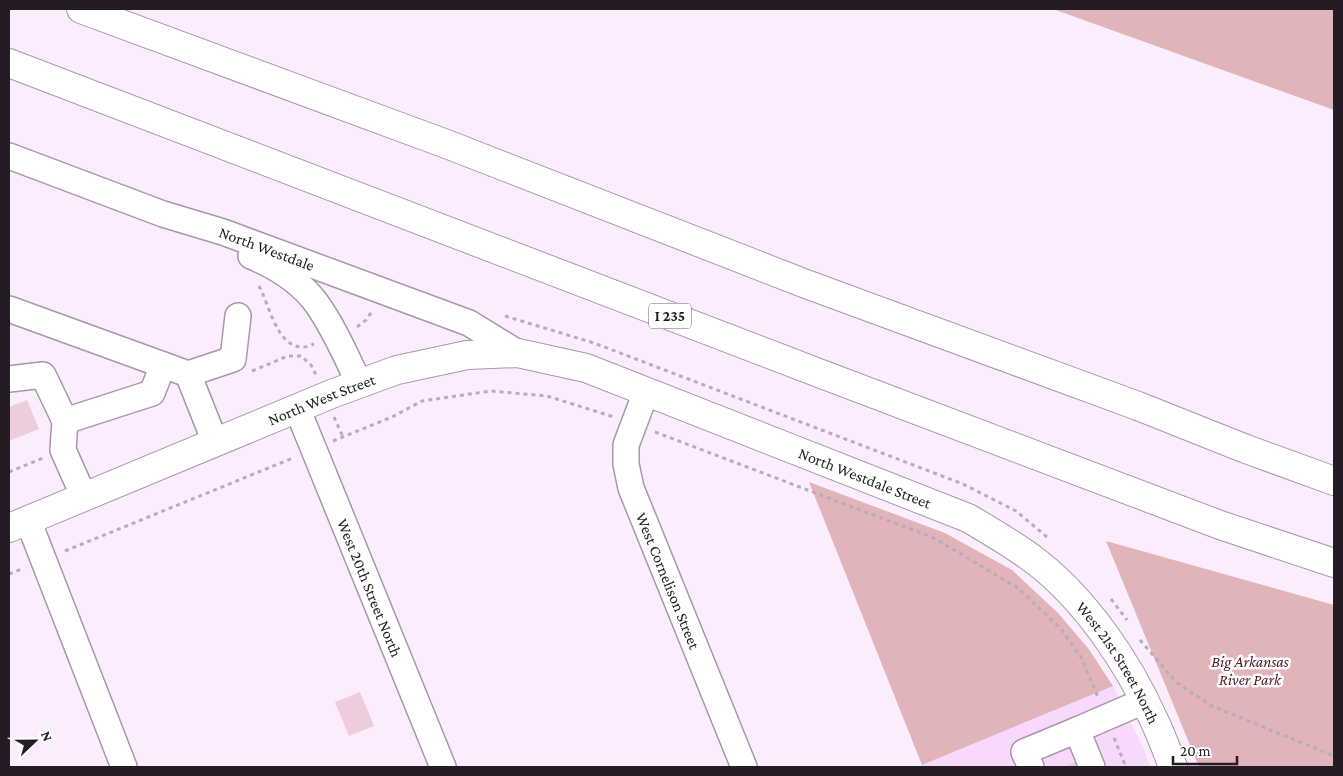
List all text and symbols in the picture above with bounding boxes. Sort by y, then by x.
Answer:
street label: North Westdale [217,223,317,274]
road number: I 235 [649,304,691,328]
street label: North West Street [265,370,378,428]
street label: North Westdale Street [796,444,934,511]
street label: West Cornelison Street [633,510,704,652]
street label: West 20th Street North [334,516,406,660]
street label: West 21st Street North [1073,598,1163,727]
park label: Big Arkansas River Park [1211,653,1289,688]
north arrow [10,716,60,766]
text: N [38,729,56,744]
scale bar [1173,734,1237,766]
text: 20 m [1180,743,1211,759]

